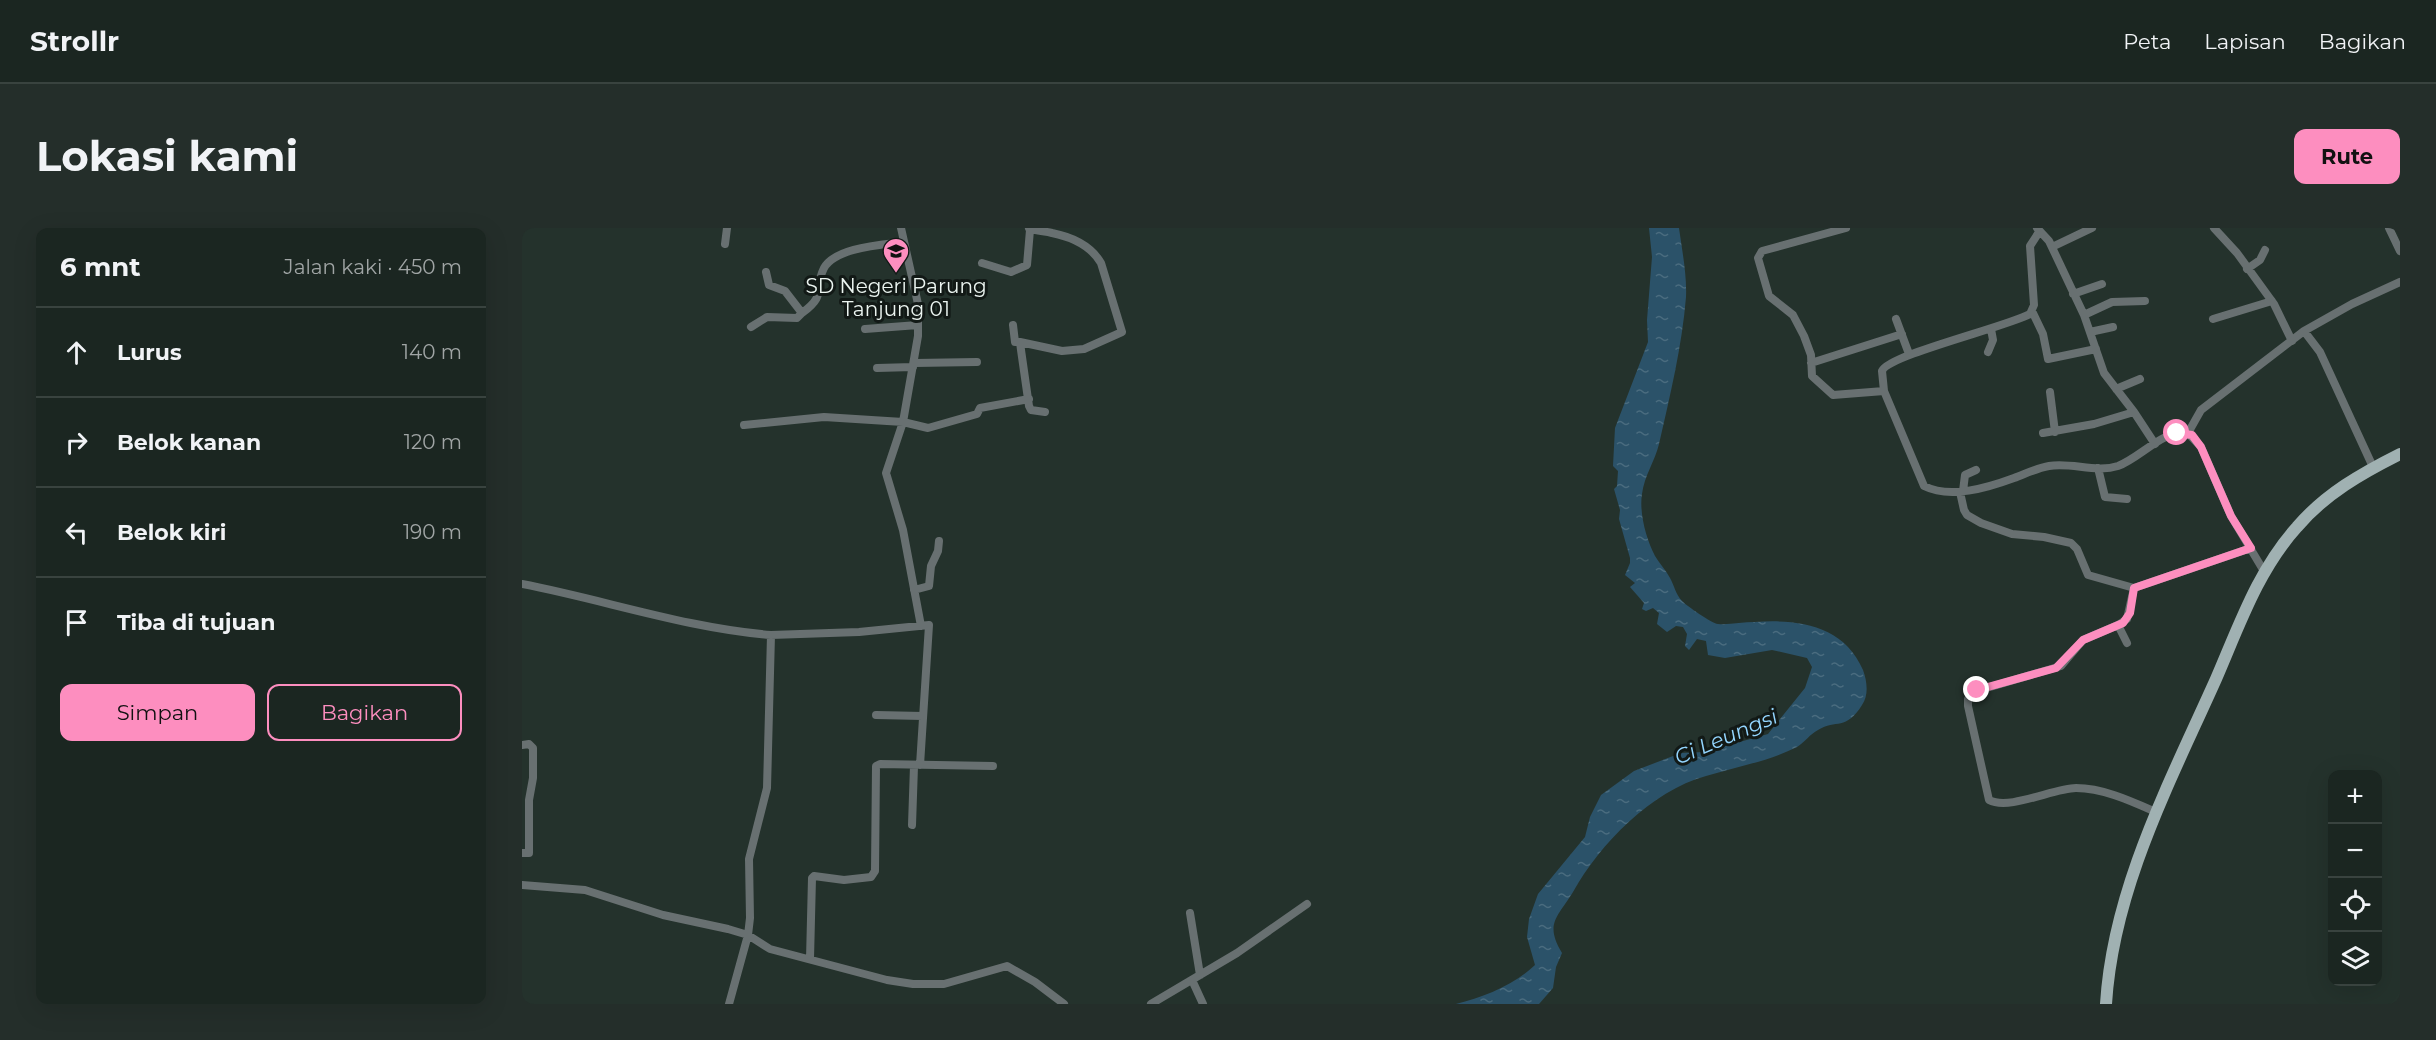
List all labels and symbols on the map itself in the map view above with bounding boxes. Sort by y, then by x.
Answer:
school or university icon: SD Negeri Parung Tanjung 01 [881,236,911,274]
place label: SD Negeri Parung Tanjung 01 [805,274,987,321]
route start [2163,419,2189,445]
route end [1963,676,1989,702]
water label: Ci Leungsi [1670,703,1782,769]

